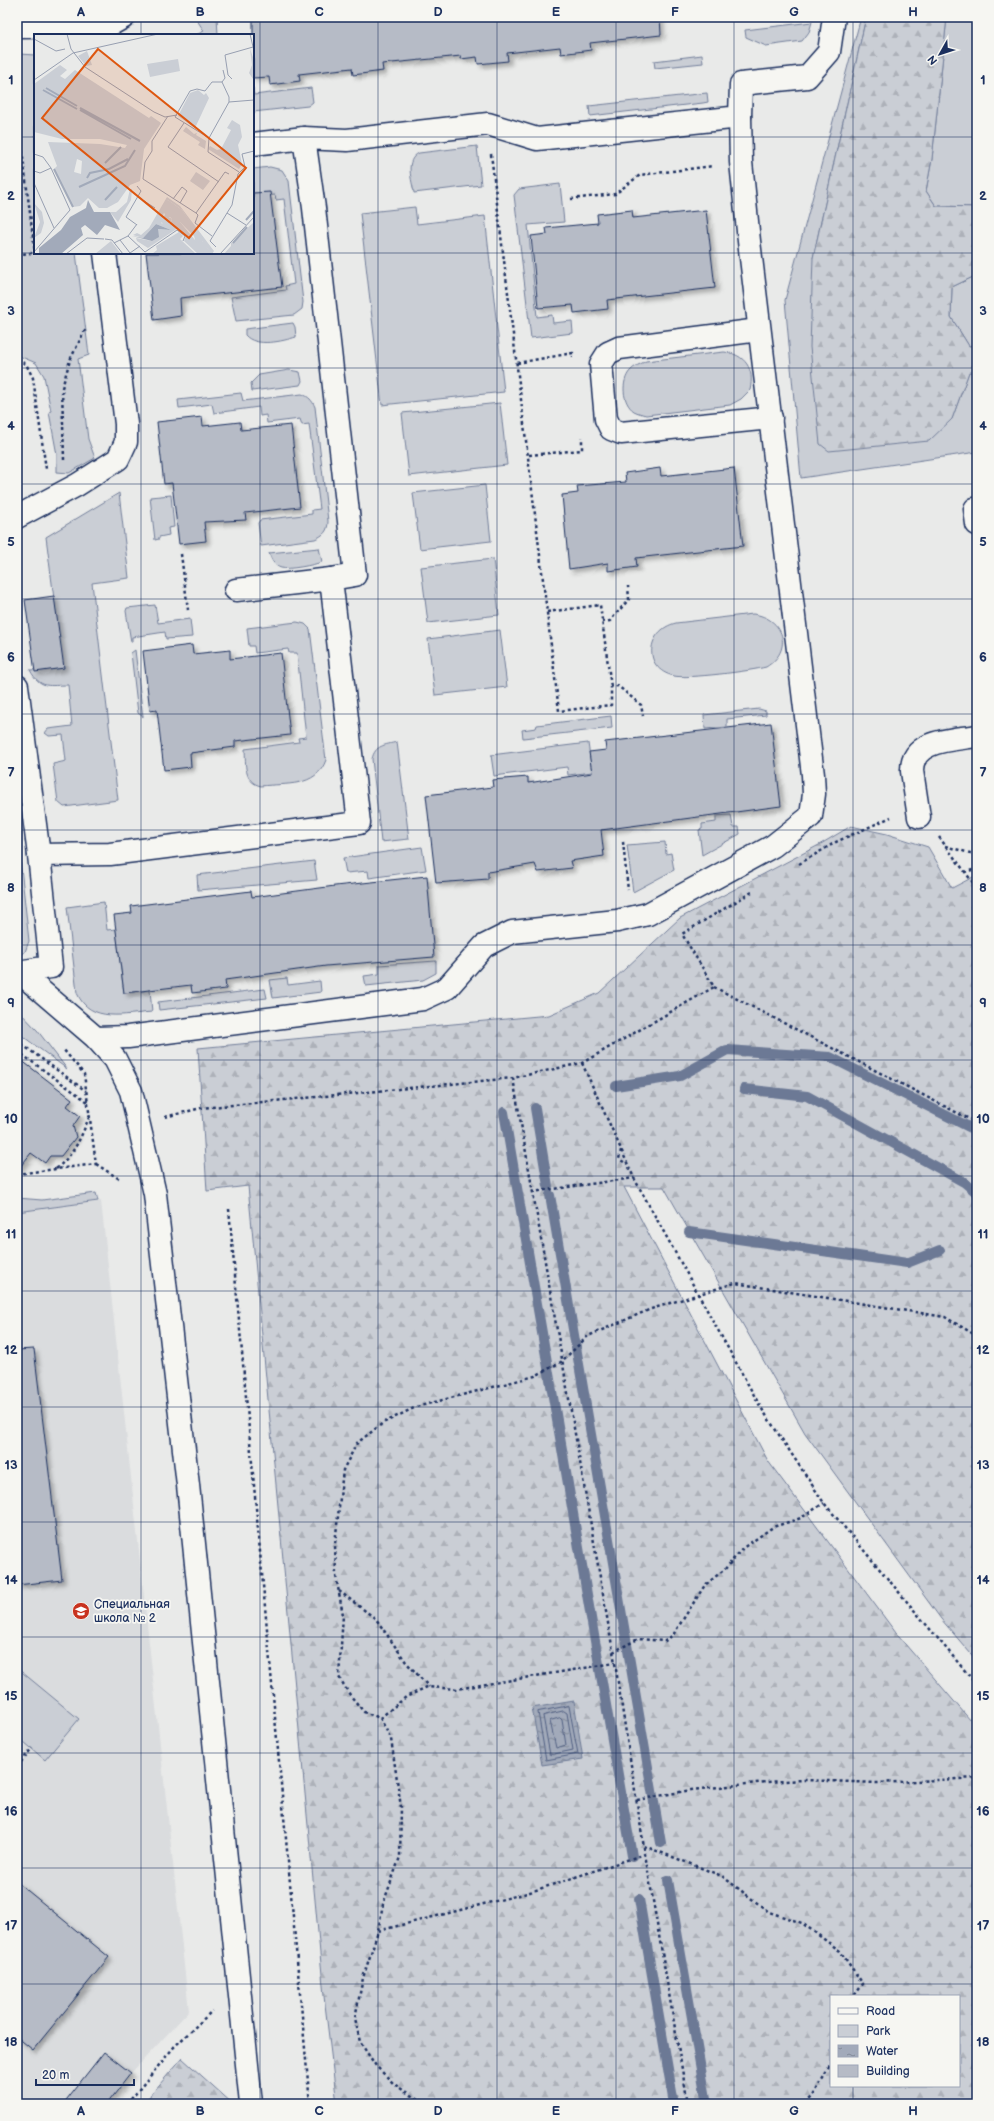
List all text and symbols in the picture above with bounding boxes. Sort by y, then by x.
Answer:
text: A [76,4,85,20]
text: B [195,4,205,20]
text: C [314,4,324,20]
text: D [433,4,443,20]
text: E [552,4,561,20]
text: F [671,4,679,20]
text: G [789,4,799,20]
text: H [908,4,918,20]
inset map [34,34,254,254]
north arrow [920,34,960,74]
text: N [925,53,940,67]
text: 1 [8,72,14,88]
text: 1 [980,72,986,88]
text: 2 [7,188,15,204]
text: 2 [979,188,987,204]
text: 3 [7,303,15,319]
text: 3 [979,303,987,319]
text: 4 [7,418,15,434]
text: 4 [979,418,987,434]
text: 5 [7,534,15,550]
text: 5 [979,534,987,550]
text: 6 [7,649,15,665]
text: 6 [979,649,987,665]
text: 7 [7,765,15,781]
text: 7 [979,765,987,781]
text: 8 [7,880,15,896]
text: 8 [979,880,987,896]
text: 9 [7,995,15,1011]
text: 9 [979,995,987,1011]
text: 10 [4,1111,18,1127]
text: 10 [976,1111,990,1127]
text: 11 [6,1226,16,1242]
text: 11 [978,1226,988,1242]
text: 12 [4,1342,18,1358]
text: 12 [976,1342,990,1358]
text: 13 [4,1457,18,1473]
text: 13 [976,1457,990,1473]
text: 14 [4,1572,18,1588]
text: 14 [976,1572,990,1588]
place label: Специальная школа № 2 [94,1597,170,1626]
school or university icon: Специальная школа № 2 [71,1601,91,1621]
text: 15 [5,1688,18,1704]
text: 15 [977,1688,990,1704]
text: 16 [4,1803,18,1819]
text: 16 [976,1803,990,1819]
text: 17 [5,1918,17,1934]
text: 17 [977,1918,989,1934]
legend [830,1995,960,2087]
text: Road [866,2004,895,2019]
text: Park [866,2024,890,2039]
text: 18 [4,2034,18,2050]
text: 18 [976,2034,990,2050]
text: Water [866,2044,898,2059]
scale bar [36,2061,134,2087]
text: Building [866,2064,910,2079]
text: 20 m [42,2068,69,2083]
text: A [76,2103,85,2119]
text: B [195,2103,205,2119]
text: C [314,2103,324,2119]
text: D [433,2103,443,2119]
text: E [552,2103,561,2119]
text: F [671,2103,679,2119]
text: G [789,2103,799,2119]
text: H [908,2103,918,2119]

